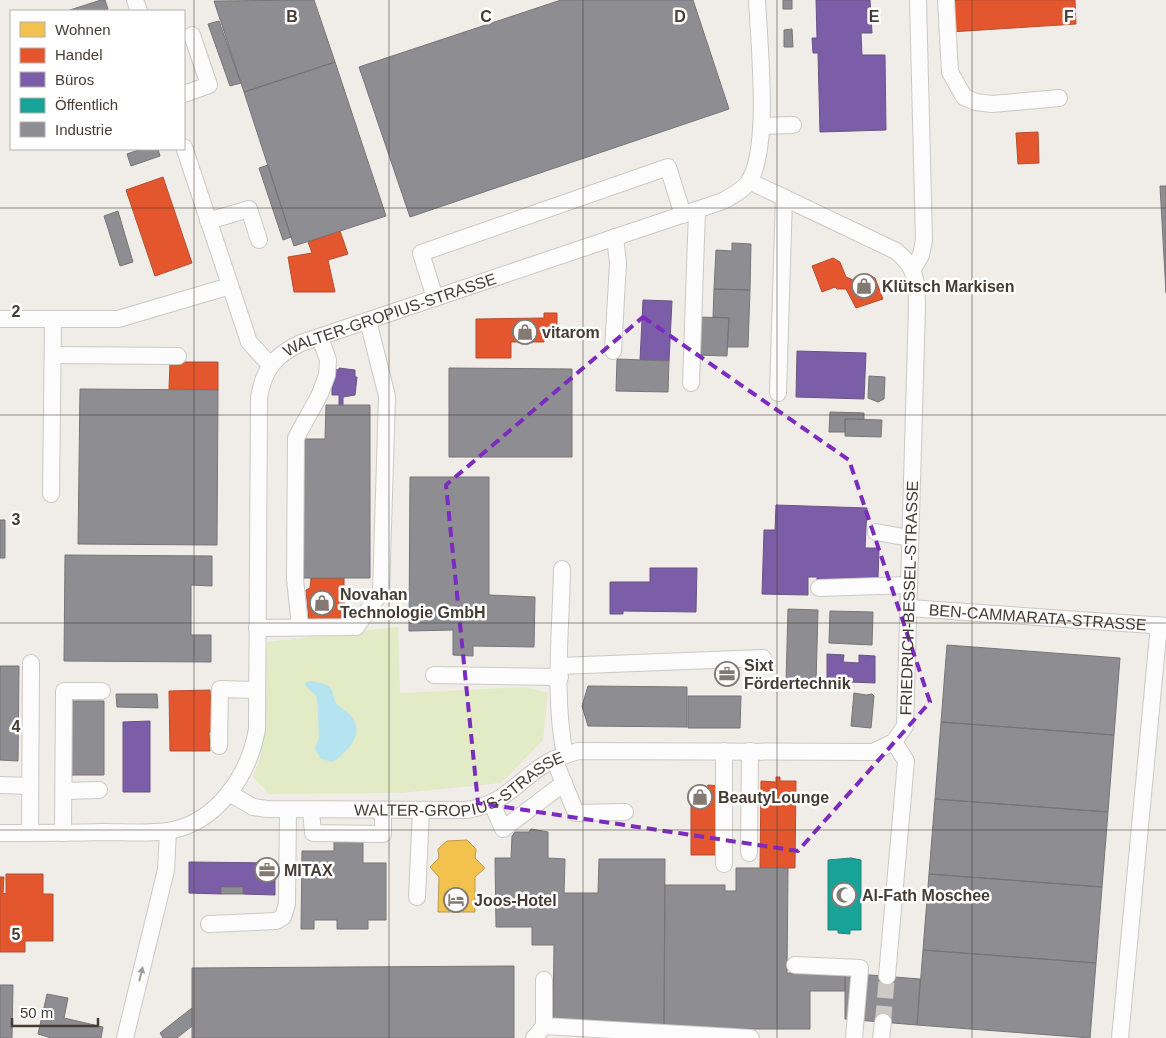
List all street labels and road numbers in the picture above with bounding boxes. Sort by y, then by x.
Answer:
street label: WALTER-GROPIUS-STRASSE [280,270,498,360]
street label: FRIEDRICH-BESSEL-STRASSE [897,480,921,716]
street label: BEN-CAMMARATA-STRASSE [928,601,1147,634]
street label: WALTER-GROPIUS-STRASSE [354,748,566,820]

